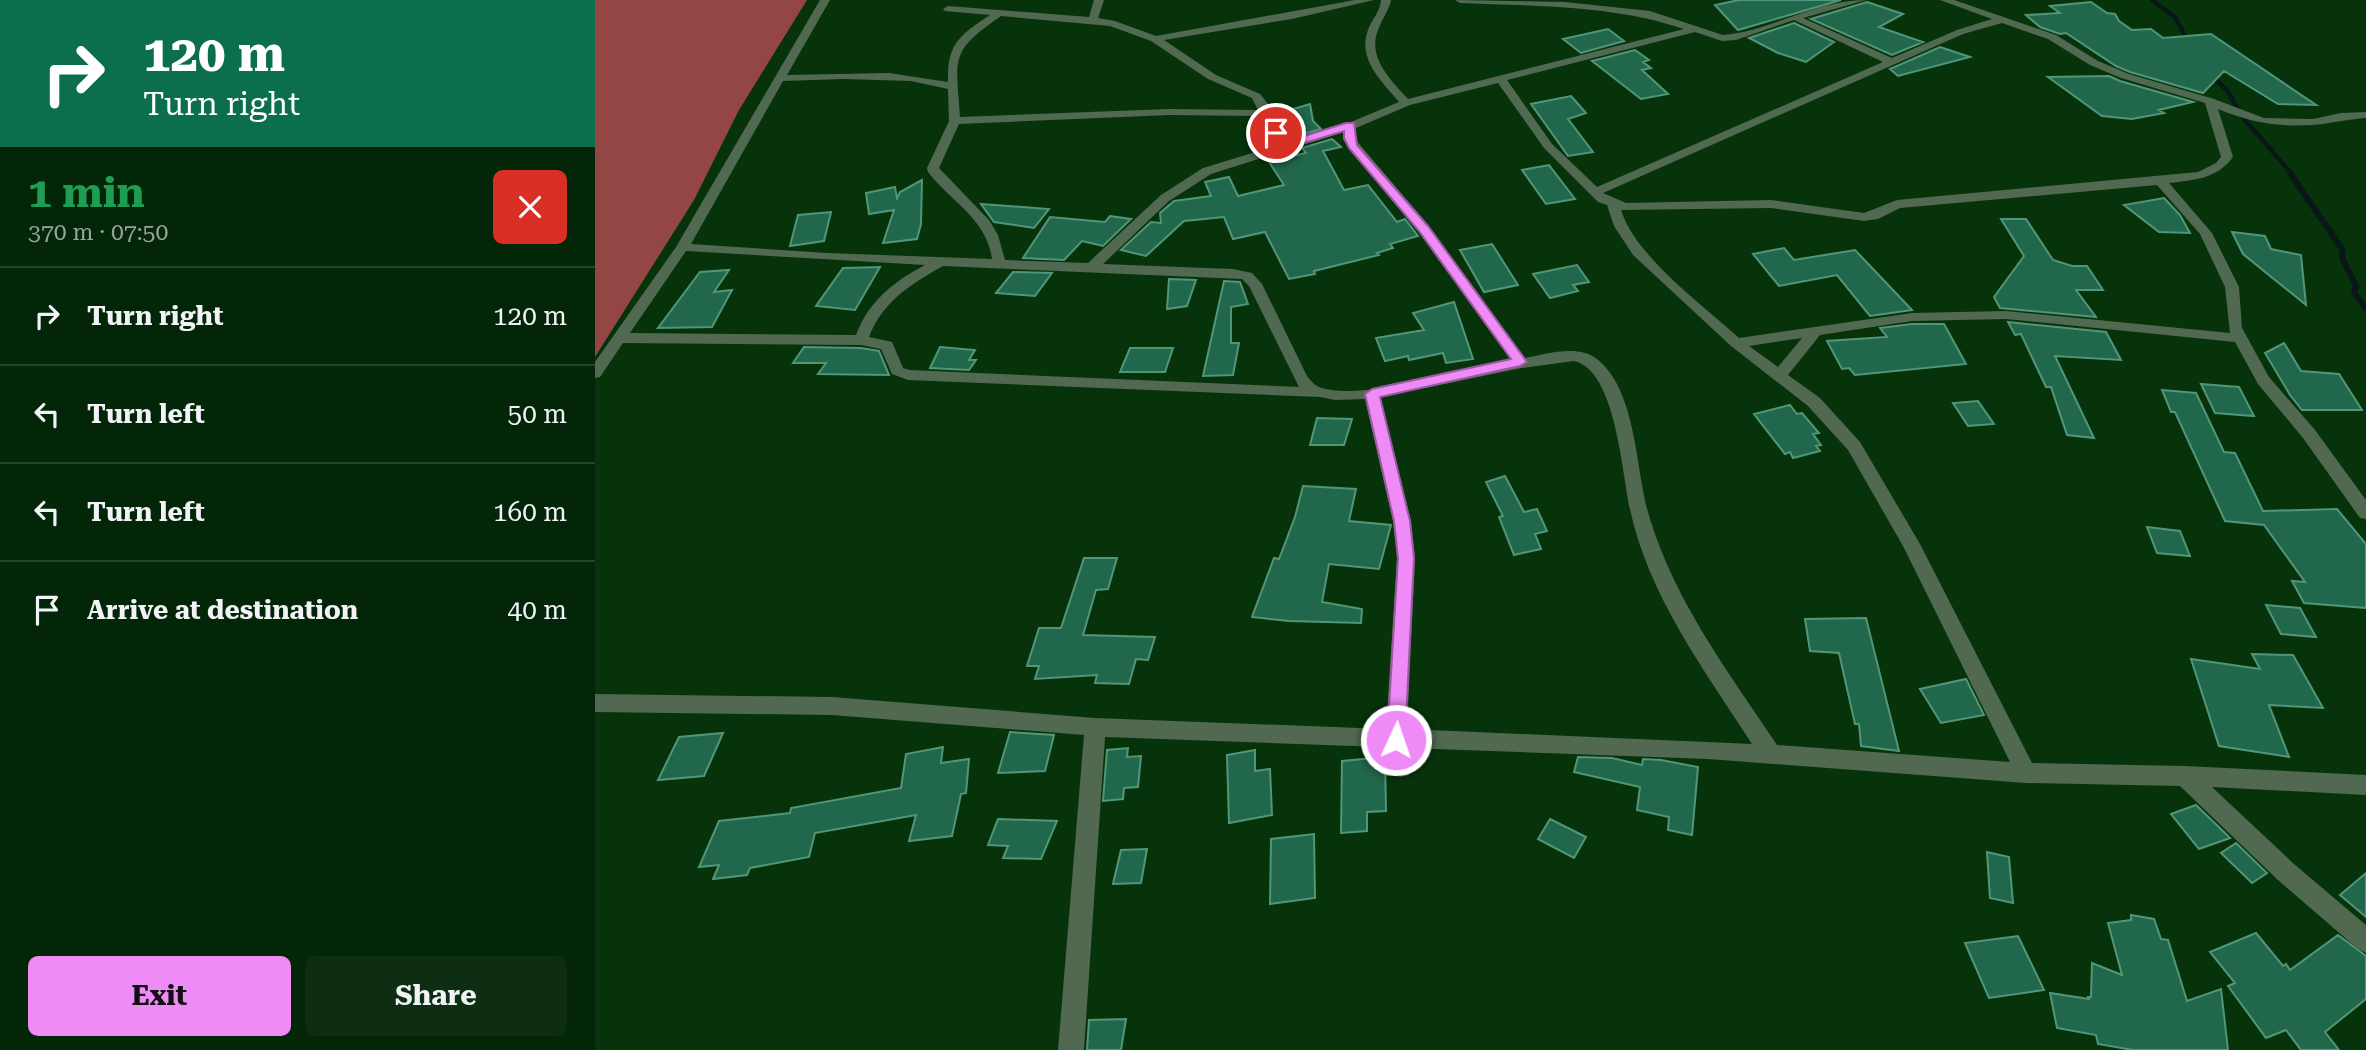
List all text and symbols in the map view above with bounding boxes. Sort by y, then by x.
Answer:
text: 120 m [143,26,285,83]
icon: right [28,28,119,119]
text: Turn right [143,85,300,123]
pin [1246,103,1306,163]
icon: arrive [1257,114,1295,152]
text: 1 min [28,168,145,217]
button: close [493,170,567,244]
text: 370 m · 07:50 [28,219,168,246]
icon: right [28,297,66,335]
text: Turn right [87,301,223,331]
text: 120 m [493,301,567,331]
icon: left [28,395,66,433]
text: Turn left [87,399,205,429]
text: 50 m [508,399,567,429]
icon: left [28,493,66,531]
text: Turn left [87,497,205,527]
text: 160 m [493,497,567,527]
icon: arrive [28,591,66,629]
text: Arrive at destination [87,595,358,625]
text: 40 m [508,595,567,625]
position arrow [1359,703,1433,777]
button: Exit [28,956,291,1036]
button: Share [305,956,567,1036]

